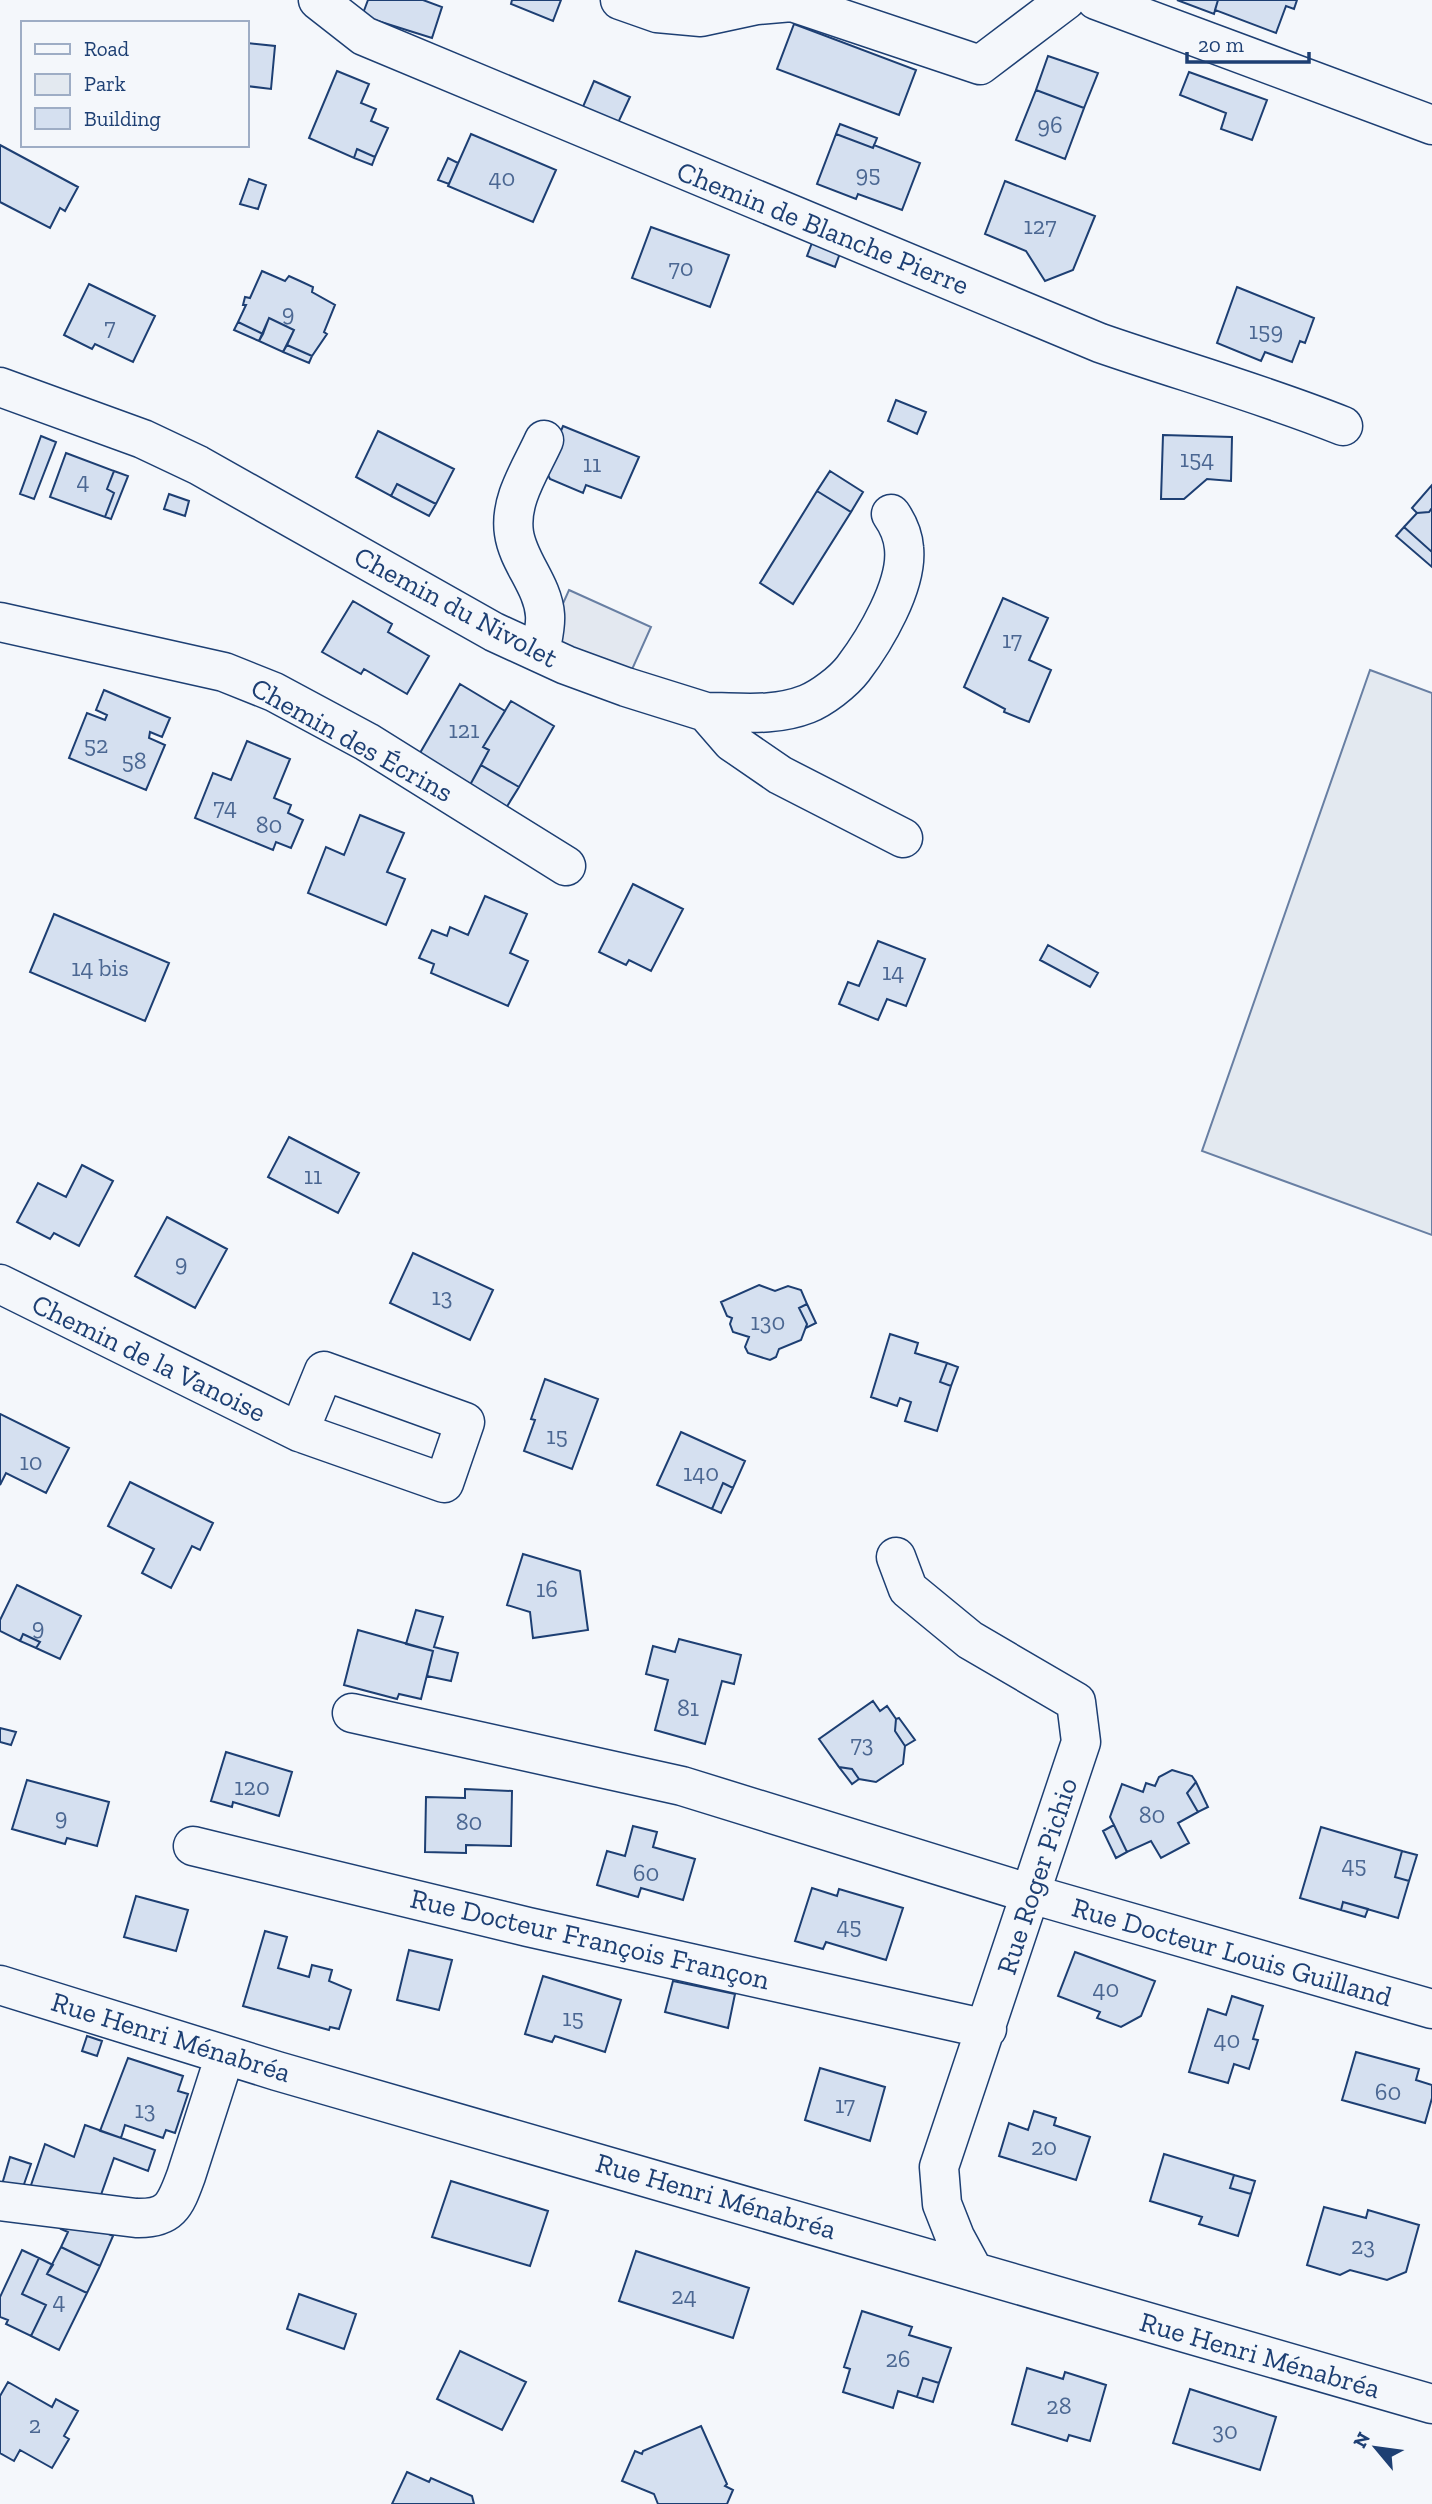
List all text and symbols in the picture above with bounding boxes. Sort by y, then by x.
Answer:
legend [21,21,248,147]
scale bar [1187,21,1310,65]
text: 20 m [1198,32,1244,57]
text: Road [84,36,130,61]
text: Park [84,71,126,96]
text: Building [84,106,161,131]
house number: 96 [1037,110,1063,139]
street label: Chemin de Blanche Pierre [672,154,974,302]
house number: 95 [855,159,881,188]
house number: 40 [489,163,515,192]
house number: 127 [1024,211,1056,240]
house number: 70 [668,253,694,282]
house number: 9 [282,298,294,327]
house number: 7 [104,312,116,341]
house number: 159 [1249,316,1283,345]
house number: 154 [1180,444,1214,473]
house number: 11 [583,449,601,478]
house number: 4 [77,466,90,495]
street label: Chemin du Nivolet [349,539,564,675]
house number: 17 [1002,625,1022,654]
street label: Chemin des Écrins [245,671,459,809]
house number: 121 [449,715,479,744]
house number: 52 [84,730,108,759]
house number: 58 [121,746,147,775]
house number: 74 [213,792,237,821]
house number: 80 [256,810,282,839]
house number: 14 bis [71,953,129,982]
house number: 14 [882,957,904,986]
house number: 11 [304,1161,322,1190]
house number: 9 [175,1248,187,1277]
house number: 13 [432,1282,452,1311]
street label: Chemin de la Vanoise [27,1287,271,1429]
house number: 130 [751,1307,785,1336]
house number: 15 [546,1421,568,1450]
house number: 10 [19,1447,43,1476]
house number: 140 [683,1458,719,1487]
house number: 16 [536,1574,558,1603]
house number: 9 [32,1612,44,1641]
house number: 81 [677,1693,699,1722]
house number: 73 [850,1729,874,1758]
house number: 120 [234,1772,270,1801]
street label: Rue Roger Pichio [990,1774,1084,1978]
house number: 80 [1139,1800,1165,1829]
house number: 9 [55,1802,67,1831]
house number: 80 [456,1807,482,1836]
house number: 45 [1341,1850,1367,1879]
house number: 60 [633,1858,659,1887]
street label: Rue Docteur François Françon [407,1882,773,1996]
street label: Rue Docteur Louis Guilland [1068,1891,1396,2013]
house number: 45 [836,1911,862,1940]
house number: 40 [1093,1974,1119,2003]
street label: Rue Henri Ménabréa [47,1985,295,2089]
house number: 15 [562,2003,584,2032]
house number: 40 [1214,2025,1240,2054]
house number: 60 [1375,2077,1401,2106]
house number: 17 [835,2090,855,2119]
house number: 13 [135,2095,155,2124]
house number: 20 [1031,2132,1057,2161]
street label: Rue Henri Ménabréa [592,2146,840,2246]
house number: 23 [1351,2231,1375,2260]
house number: 24 [671,2281,697,2310]
house number: 4 [53,2286,66,2315]
street label: Rue Henri Ménabréa [1136,2305,1384,2405]
house number: 26 [885,2344,911,2373]
house number: 28 [1046,2391,1072,2420]
house number: 2 [29,2410,41,2439]
north arrow [1341,2413,1411,2483]
house number: 30 [1212,2416,1238,2445]
text: N [1348,2428,1375,2452]

